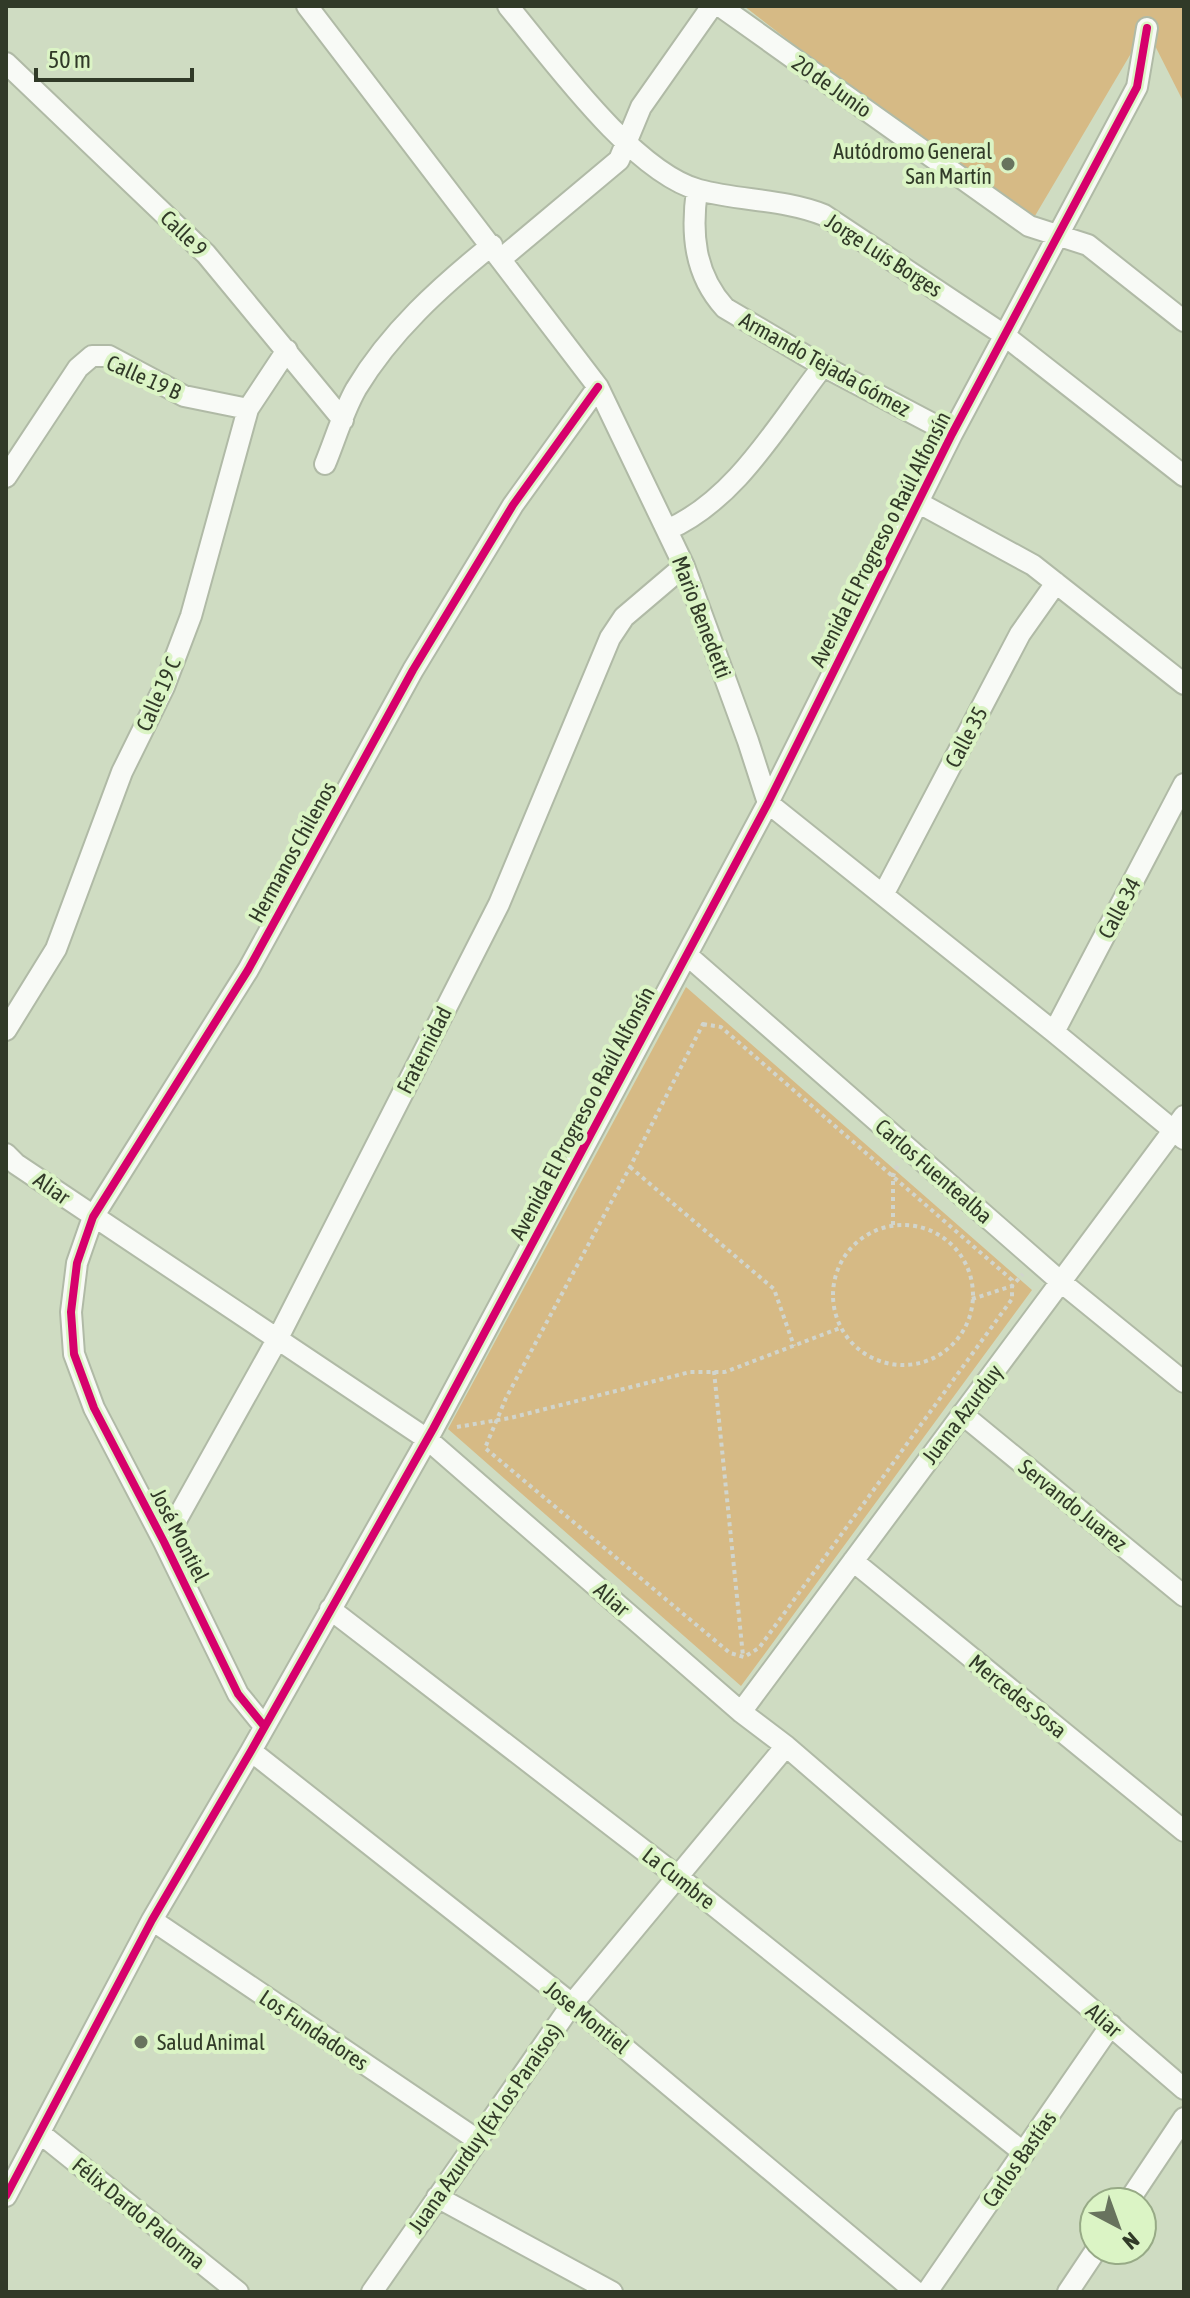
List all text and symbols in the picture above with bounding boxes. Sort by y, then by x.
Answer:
scale bar [36,32,192,82]
text: 50 m [48,46,91,73]
street label: 20 de Junio [787,49,877,123]
place label: Autódromo General San Martín [833,138,992,189]
marker: Autódromo General San Martín [999,155,1017,173]
street label: Calle 9 [155,205,213,261]
street label: Jorge Luis Borges [821,208,947,302]
street label: Armando Tejada Gómez [735,306,915,422]
street label: Calle 19 B [103,349,186,405]
street label: Avenida El Progreso o Raúl Alfonsín [804,407,956,671]
street label: Mario Benedetti [667,552,737,682]
street label: Calle 19 C [130,653,186,735]
street label: Calle 35 [939,702,993,772]
street label: Hermanos Chilenos [243,777,342,927]
street label: Calle 34 [1092,873,1146,943]
street label: Avenida El Progreso o Raúl Alfonsín [504,982,660,1244]
street label: Fraternidad [391,1002,457,1098]
street label: Carlos Fuentealba [870,1113,998,1229]
street label: Aliar [29,1166,76,1210]
street label: Juana Azurduy [916,1359,1008,1469]
street label: Servando Juarez [1014,1454,1132,1557]
street label: José Montiel [145,1484,215,1586]
street label: Aliar [589,1577,635,1622]
street label: Mercedes Sosa [964,1649,1072,1743]
street label: La Cumbre [637,1842,721,1914]
street label: Jose Montiel [540,1975,635,2059]
street label: Los Fundadores [255,1984,373,2076]
street label: Aliar [1081,1998,1127,2043]
street label: Juana Azurduy (Ex Los Paraisos) [403,2018,567,2238]
place label: Salud Animal [157,2029,265,2055]
marker: Salud Animal [132,2033,150,2051]
street label: Carlos Bastías [976,2106,1062,2212]
street label: Félix Dardo Palorma [67,2152,211,2274]
north arrow [1078,2186,1158,2266]
text: N [1118,2227,1145,2255]

